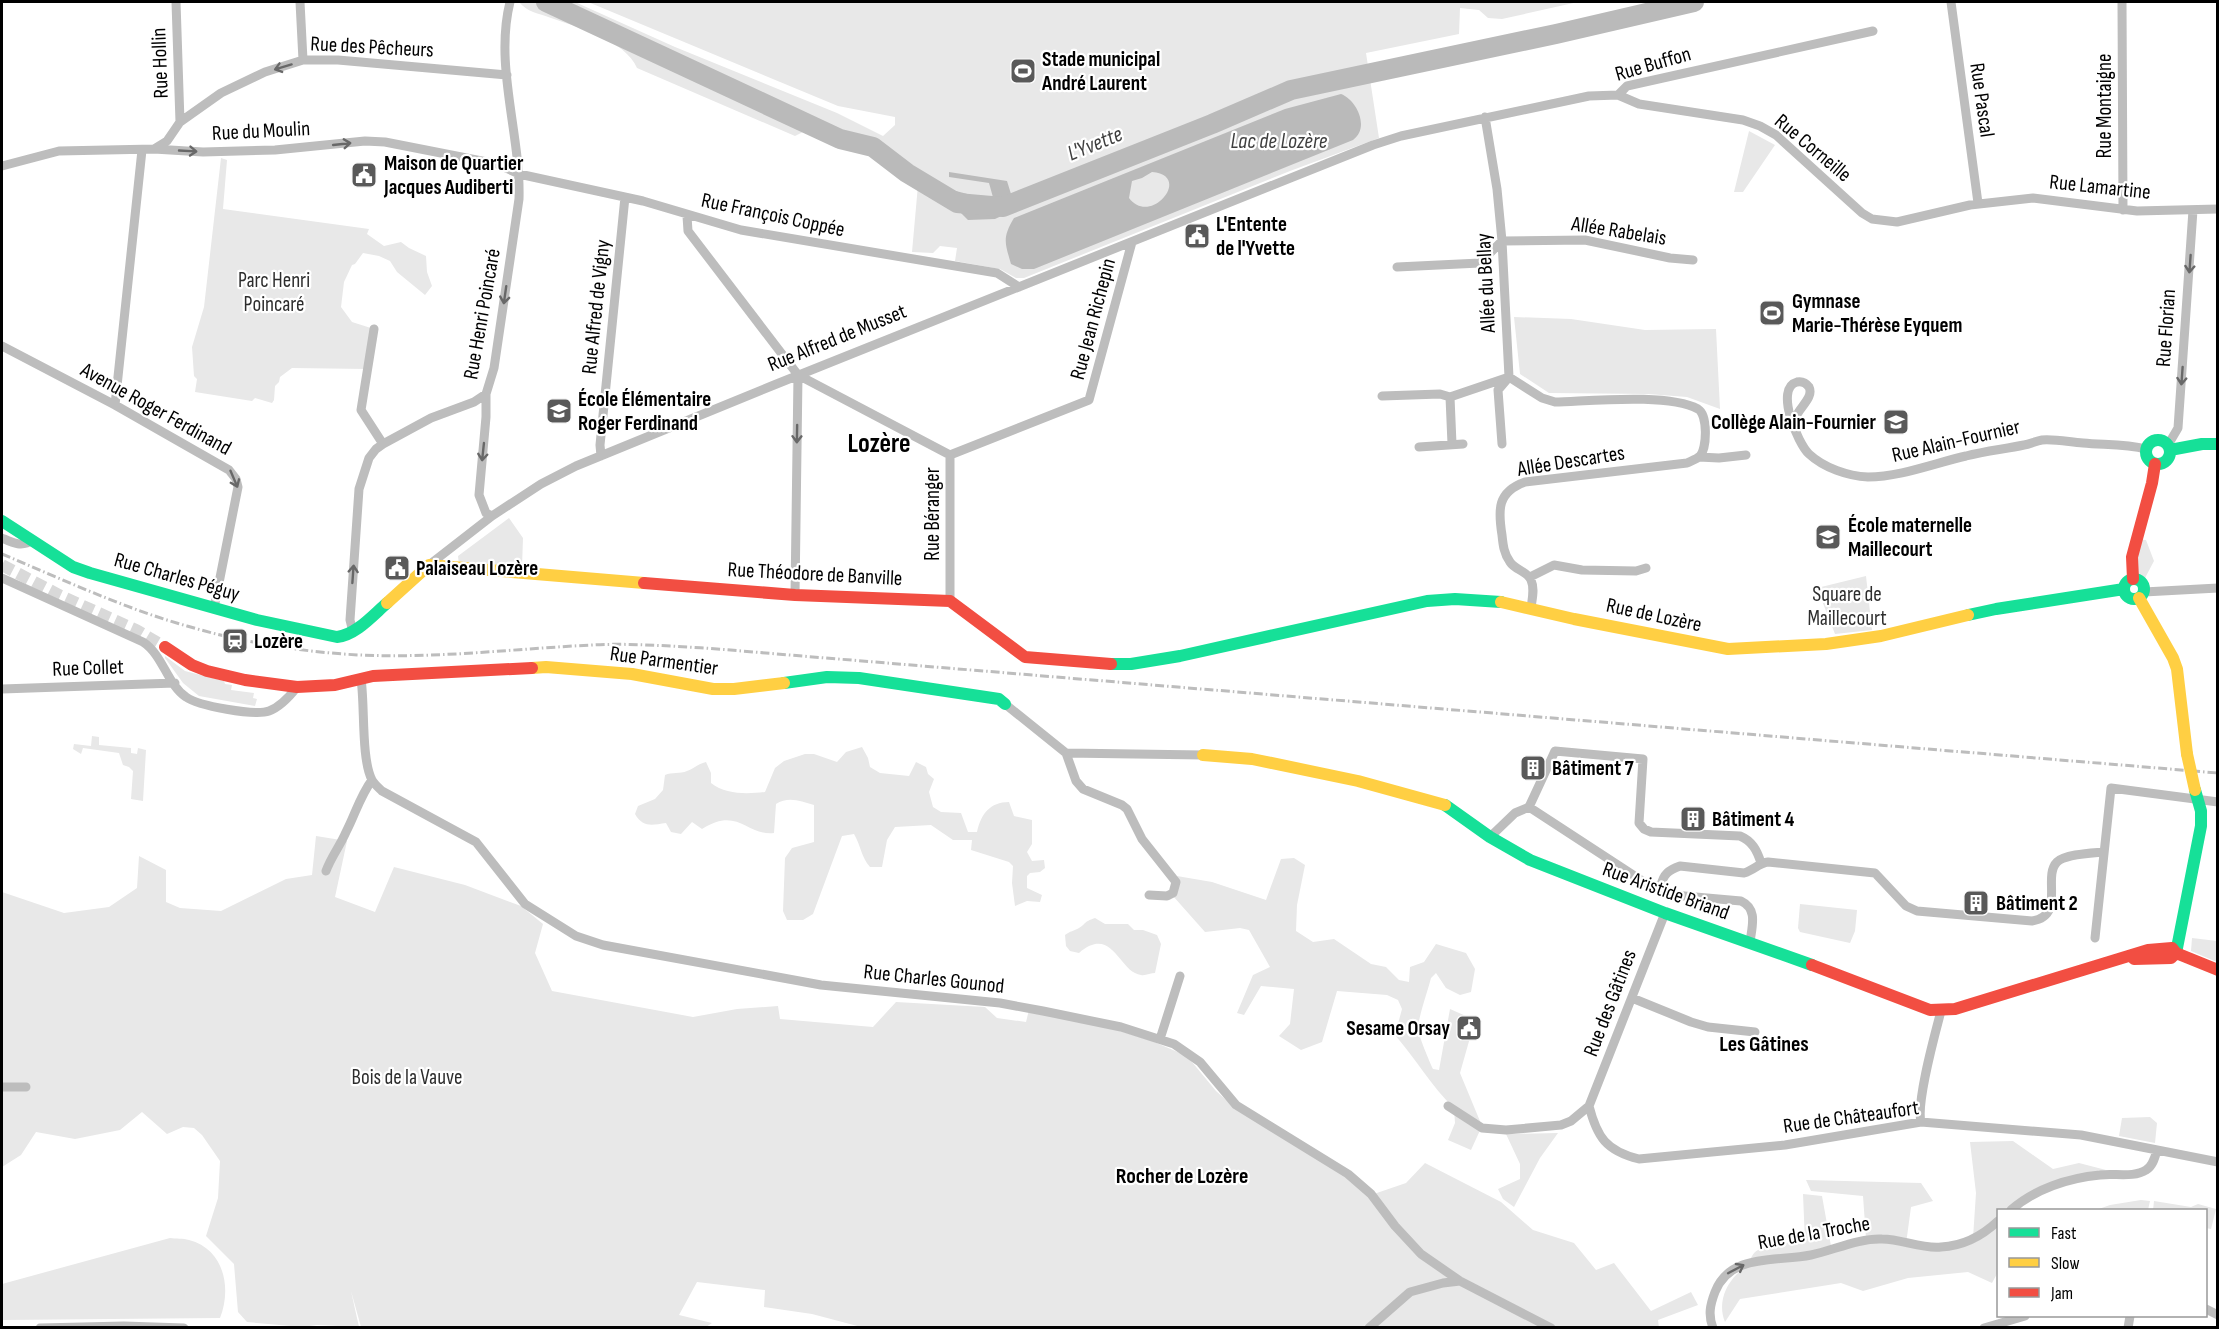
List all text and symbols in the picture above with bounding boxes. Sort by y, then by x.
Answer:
street label: Rue Hollin [146,27,174,99]
street label: Rue des Pêcheurs [310,31,434,63]
street label: Rue Buffon [1612,41,1694,87]
place label: Stade municipal André Laurent [1041,47,1160,96]
street label: Rue Montaigne [2092,54,2117,158]
sports icon: Stade municipal André Laurent [1008,56,1038,86]
street label: Rue Pascal [1964,61,2000,139]
one-way arrow [273,62,292,73]
street label: Rue Corneille [1769,109,1857,187]
street label: Rue du Moulin [211,116,311,146]
water label: L'Yvette [1064,121,1127,167]
water label: Lac de Lozère [1231,128,1328,155]
one-way arrow [332,138,352,149]
one-way arrow [177,146,197,157]
place label: Maison de Quartier Jacques Audiberti [383,151,524,200]
public building icon: Maison de Quartier Jacques Audiberti [349,160,379,190]
street label: Rue Lamartine [2048,169,2152,205]
street label: Rue François Coppée [699,188,847,242]
street label: Allée Rabelais [1569,211,1668,251]
place label: L'Entente de l'Yvette [1216,212,1295,261]
public building icon: L'Entente de l'Yvette [1182,221,1212,251]
street label: Allée du Bellay [1471,233,1501,334]
street label: Rue Alfred de Vigny [577,239,615,375]
street label: Rue Henri Poincaré [458,247,506,381]
one-way arrow [2184,253,2195,273]
street label: Rue Jean Richepin [1065,256,1121,382]
park label: Parc Henri Poincaré [238,268,310,317]
one-way arrow [499,284,510,304]
street label: Rue Florian [2151,288,2181,368]
place label: Gymnase Marie-Thérèse Eyquem [1792,289,1962,338]
sports icon: Gymnase Marie-Thérèse Eyquem [1757,298,1787,328]
street label: Rue Alfred de Musset [764,299,910,377]
street label: Avenue Roger Ferdinand [76,357,236,461]
one-way arrow [2176,366,2187,386]
place label: École Élémentaire Roger Ferdinand [578,387,711,436]
school or university icon: École Élémentaire Roger Ferdinand [544,396,574,426]
school or university icon: Collège Alain-Fournier [1881,407,1911,437]
place label: Collège Alain-Fournier [1711,410,1877,435]
street label: Rue Alain-Fournier [1890,414,2022,468]
one-way arrow [791,423,803,443]
district label: Lozère [847,428,911,460]
street label: Allée Descartes [1515,440,1626,482]
one-way arrow [477,442,488,462]
street label: Rue Béranger [920,467,945,561]
one-way arrow [229,470,240,488]
place label: École maternelle Maillecourt [1848,513,1972,562]
school or university icon: École maternelle Maillecourt [1813,522,1843,552]
street label: Rue Charles Péguy [111,547,243,607]
public building icon: Palaiseau Lozère [382,553,412,583]
place label: Palaiseau Lozère [416,556,538,581]
street label: Rue Théodore de Banville [727,557,903,591]
one-way arrow [348,564,359,584]
park label: Square de Maillecourt [1807,582,1887,631]
street label: Rue de Lozère [1604,593,1704,637]
station icon: Lozère [220,626,250,656]
place label: Lozère [254,629,303,654]
street label: Rue Parmentier [608,641,720,681]
street label: Rue Collet [52,654,124,682]
building icon: Bâtiment 7 [1518,753,1548,783]
place label: Bâtiment 7 [1552,756,1634,781]
building icon: Bâtiment 4 [1678,804,1708,834]
place label: Bâtiment 4 [1712,807,1794,832]
street label: Rue Aristide Briand [1599,856,1733,926]
building icon: Bâtiment 2 [1961,888,1991,918]
place label: Bâtiment 2 [1996,891,2078,916]
street label: Rue des Gâtines [1578,946,1642,1060]
street label: Rue Charles Gounod [862,959,1006,999]
public building icon: Sesame Orsay [1454,1013,1484,1043]
place label: Sesame Orsay [1346,1016,1450,1041]
district label: Les Gâtines [1719,1031,1809,1058]
park label: Bois de la Vauve [352,1065,462,1090]
street label: Rue de Châteaufort [1782,1095,1920,1139]
district label: Rocher de Lozère [1116,1163,1248,1190]
legend [1997,1209,2207,1317]
street label: Rue de la Troche [1756,1211,1872,1255]
text: Fast [2051,1223,2077,1244]
text: Slow [2051,1253,2080,1274]
one-way arrow [1727,1262,1745,1274]
text: Jam [2050,1283,2073,1304]

